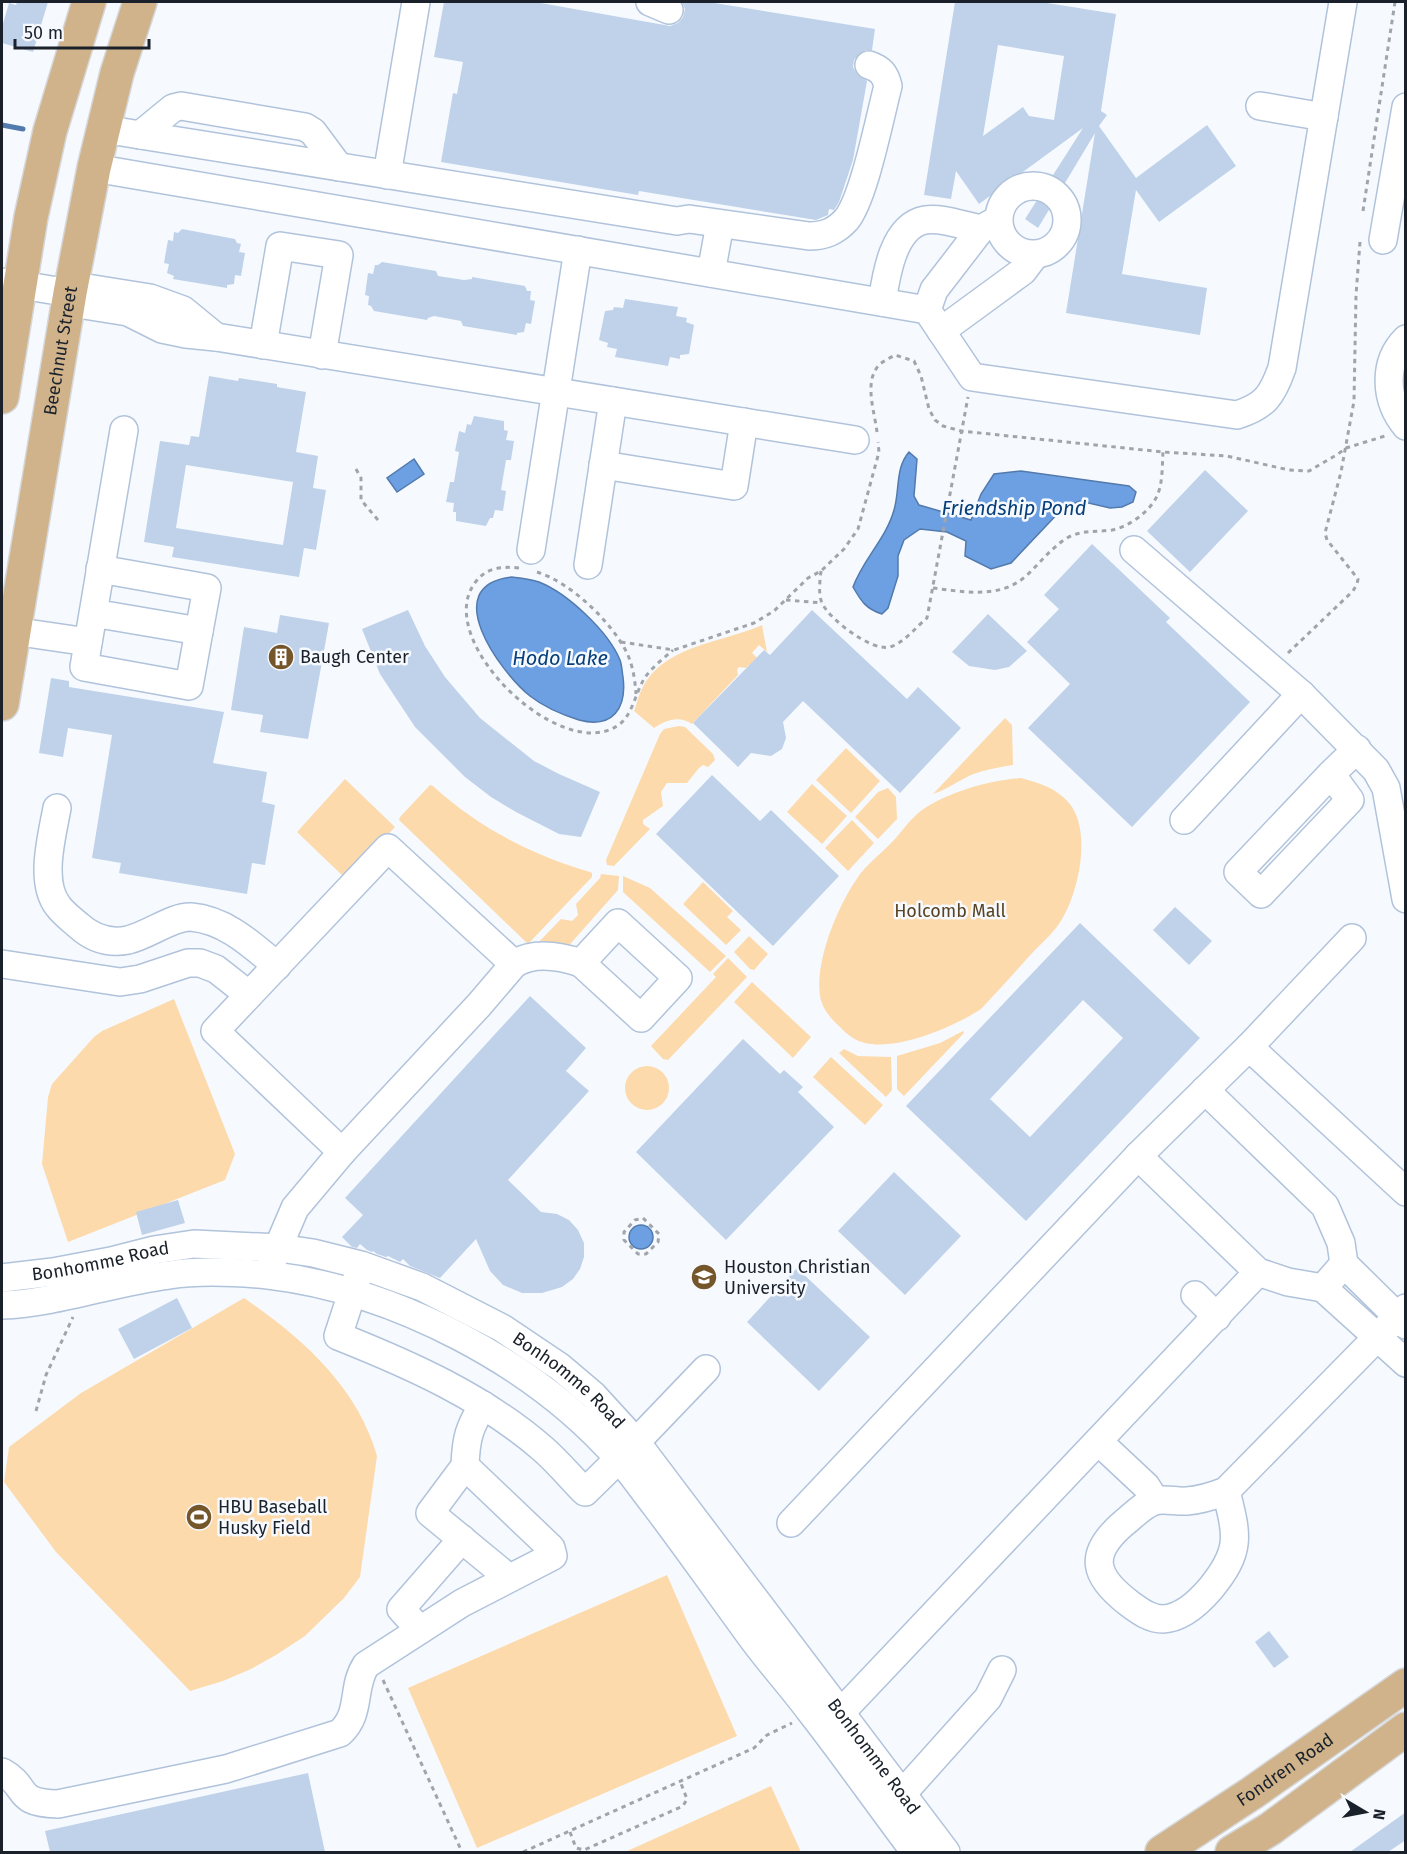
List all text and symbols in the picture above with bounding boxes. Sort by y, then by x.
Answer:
scale bar [15,12,148,50]
text: 50 m [24,22,63,44]
street label: Beechnut Street [39,284,82,417]
water label: Friendship Pond [942,496,1087,520]
building icon: Baugh Center [266,642,296,672]
place label: Baugh Center [300,646,409,668]
water label: Hodo Lake [512,646,608,670]
park label: Holcomb Mall [894,900,1006,922]
street label: Bonhomme Road [30,1237,171,1285]
place label: Houston Christian University [724,1256,870,1299]
school or university icon: Houston Christian University [689,1262,719,1292]
street label: Bonhomme Road [508,1327,629,1433]
place label: HBU Baseball Husky Field [218,1496,327,1539]
sports icon: HBU Baseball Husky Field [184,1502,214,1532]
street label: Bonhomme Road [823,1694,925,1819]
street label: Fondren Road [1232,1728,1338,1811]
north arrow [1335,1782,1395,1842]
text: N [1369,1808,1390,1821]

